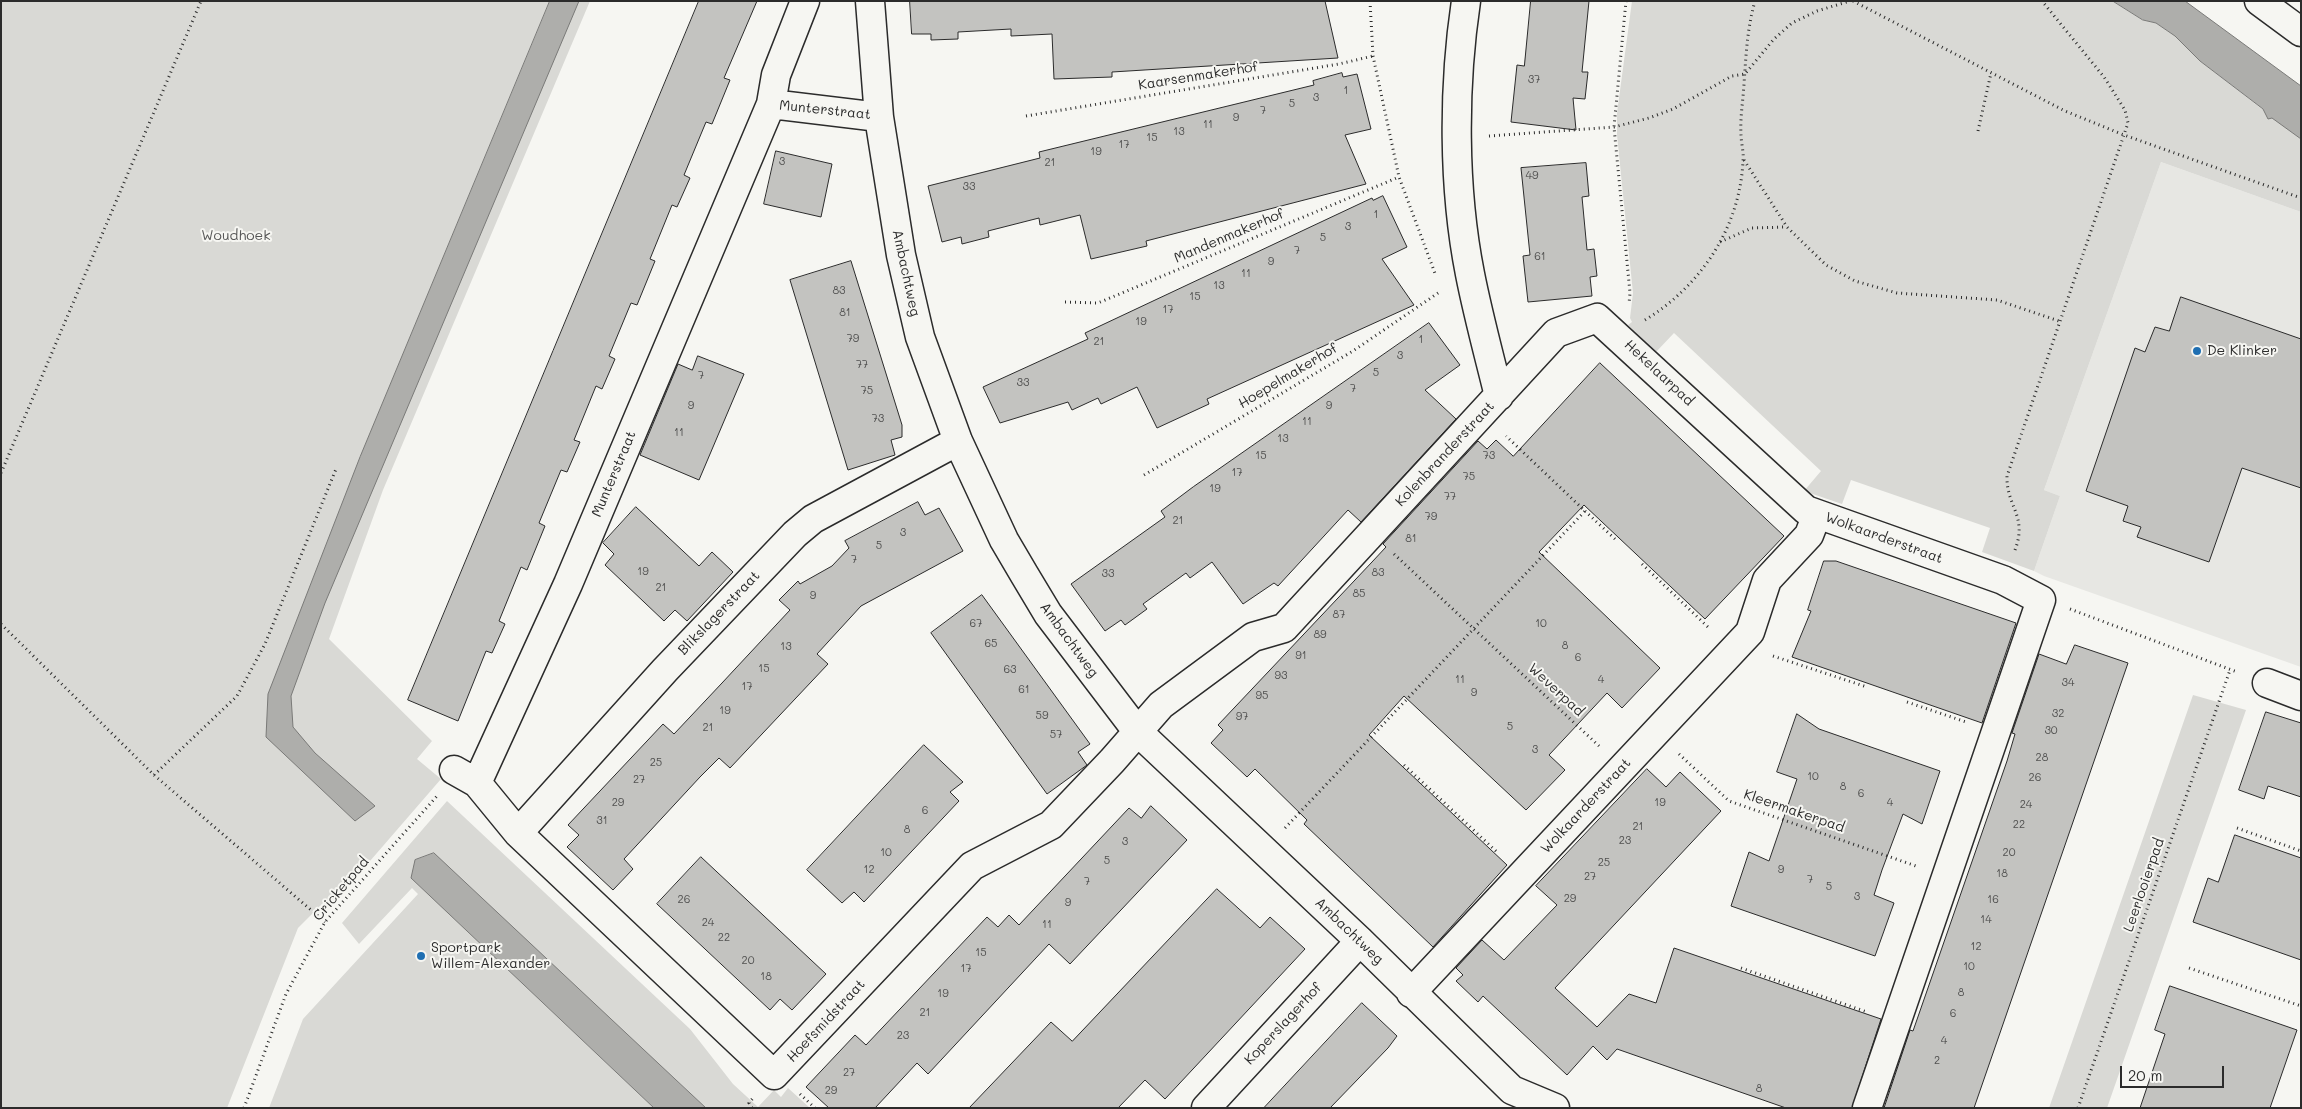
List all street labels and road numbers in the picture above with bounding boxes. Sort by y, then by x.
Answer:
street label: Kaarsenmakerhof [1137,58,1259,94]
street label: Munterstraat [778,97,872,123]
street label: Mandenmakerhof [1172,205,1286,267]
street label: Ambachtweg [889,228,923,318]
street label: Hekelaarpad [1621,337,1697,409]
street label: Hoepelmakerhof [1235,340,1341,412]
street label: Kolenbranderstraat [1392,398,1498,510]
street label: Munterstraat [588,428,640,520]
street label: Wolkaarderstraat [1823,509,1945,567]
street label: Blikslagerstraat [675,567,763,659]
street label: Ambachtweg [1036,599,1102,681]
street label: Weverpad [1525,660,1587,720]
street label: Wolkaarderstraat [1538,755,1634,857]
street label: Kleermakerpad [1741,786,1847,836]
street label: Leerlooierpad [2120,836,2168,934]
street label: Cricketpad [309,854,373,924]
street label: Ambachtweg [1311,894,1387,968]
street label: Hoefsmidstraat [783,976,869,1066]
street label: Koperslagerhof [1241,980,1325,1068]

